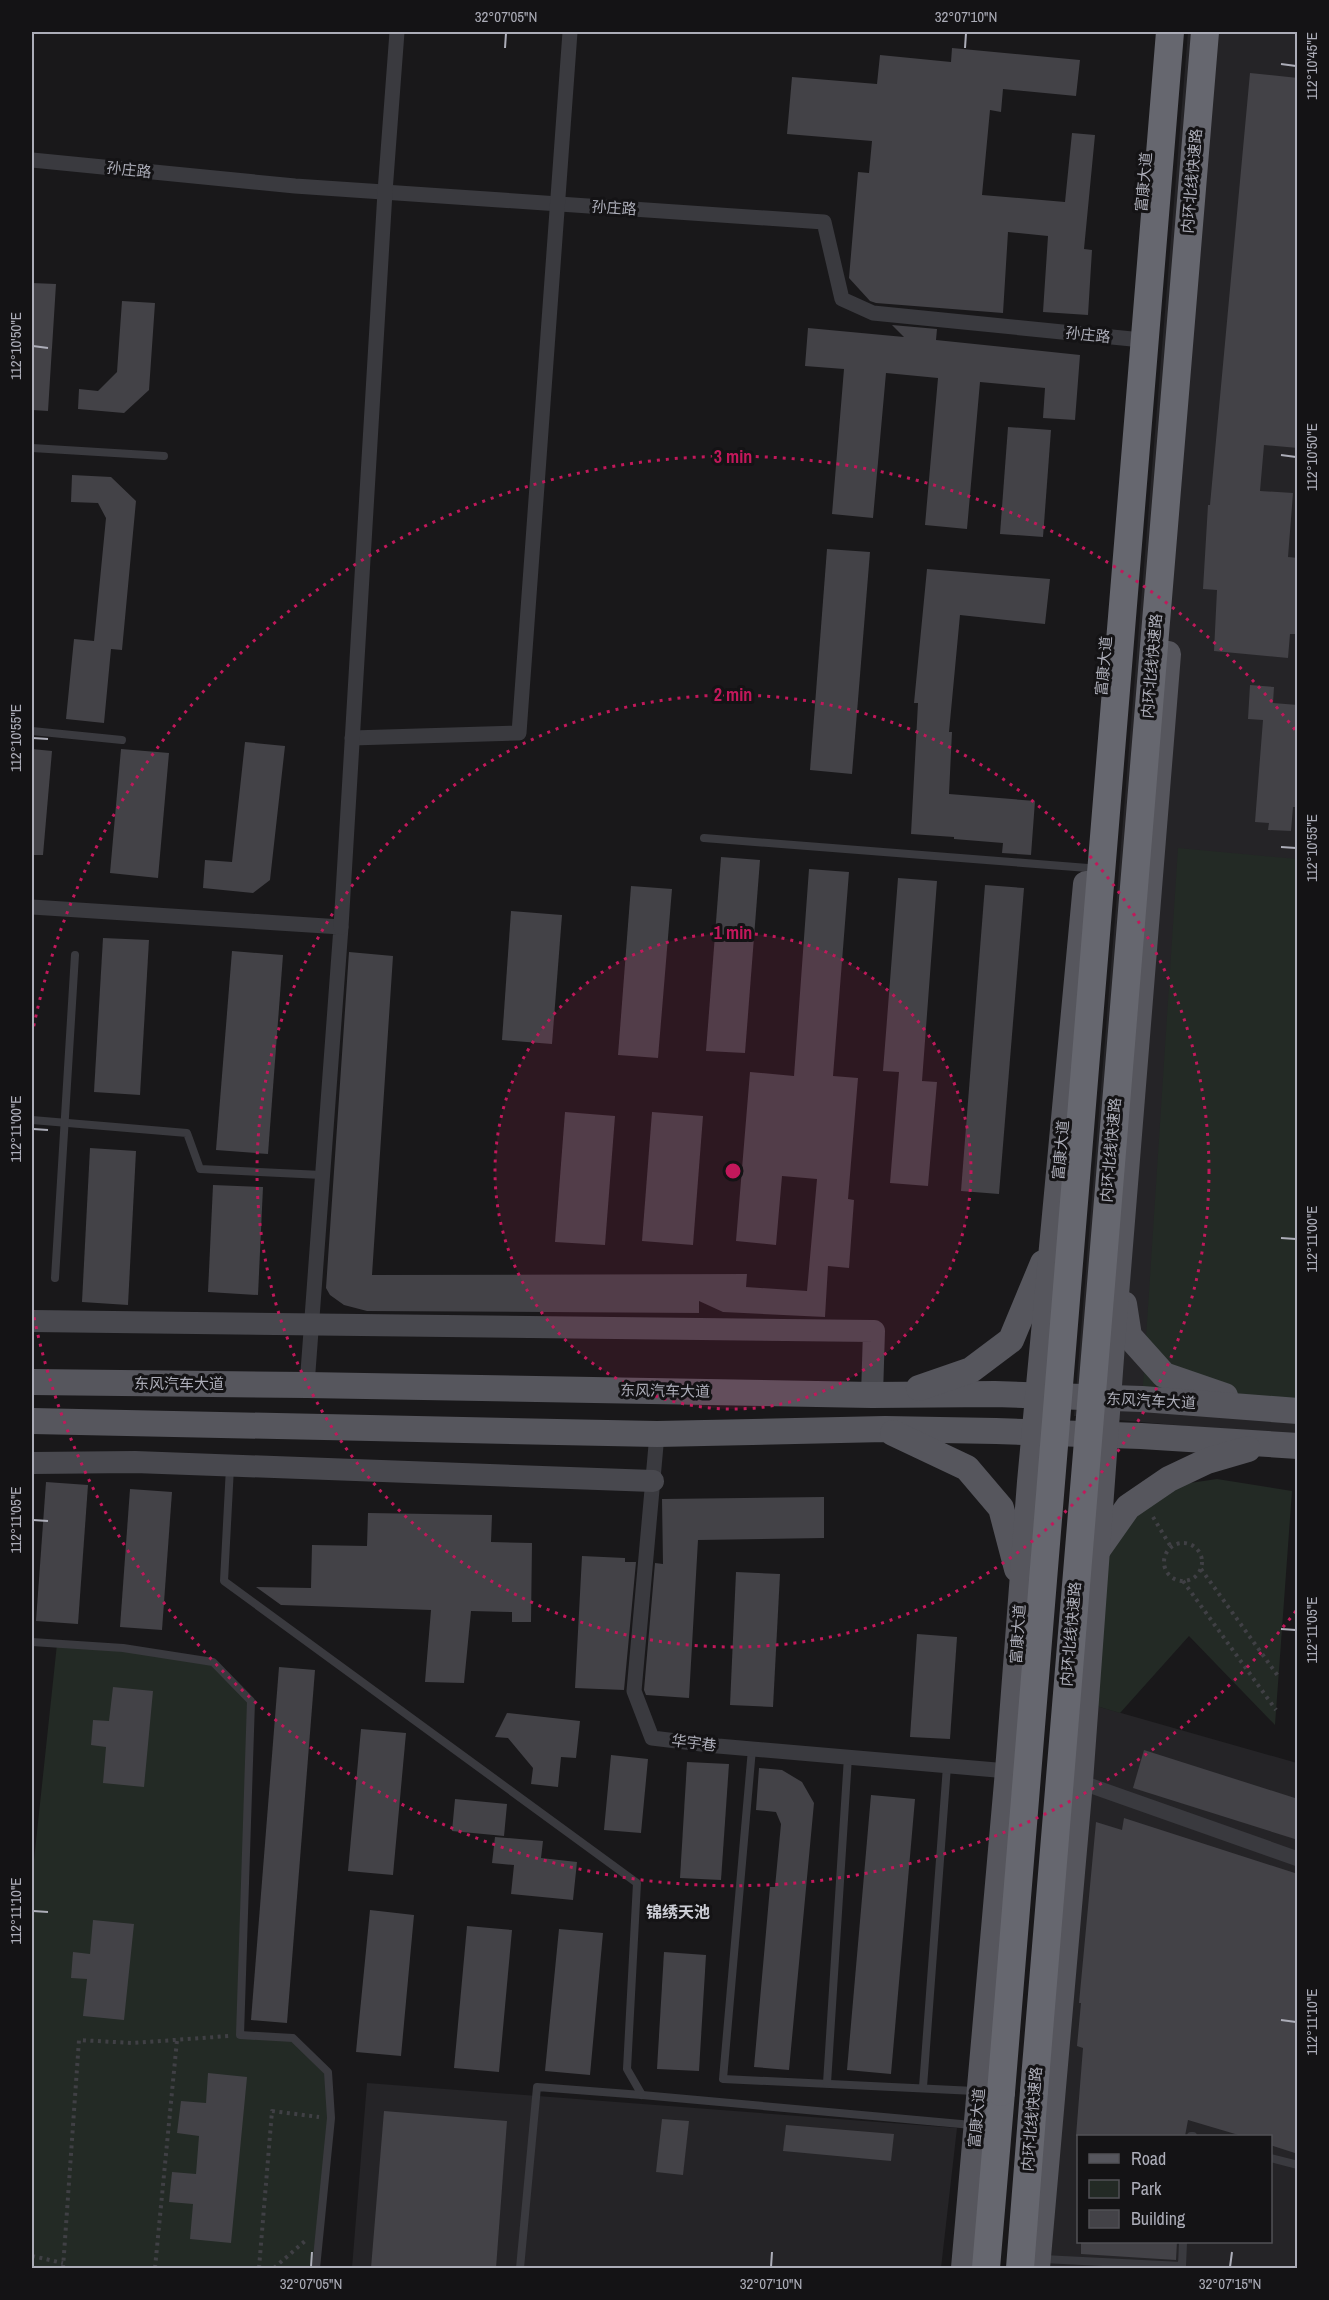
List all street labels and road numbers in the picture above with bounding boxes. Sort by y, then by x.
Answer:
street label: 内环北线快速路 [1176,128,1207,234]
street label: 富康大道 [1130,151,1157,213]
street label: 孙庄路 [106,157,153,182]
street label: 孙庄路 [591,195,637,220]
street label: 孙庄路 [1065,322,1112,347]
street label: 内环北线快速路 [1136,613,1167,719]
street label: 富康大道 [1090,635,1117,697]
street label: 内环北线快速路 [1095,1097,1126,1203]
street label: 富康大道 [1047,1119,1074,1181]
street label: 东风汽车大道 [134,1373,224,1394]
street label: 东风汽车大道 [620,1379,710,1402]
street label: 东风汽车大道 [1106,1388,1197,1413]
street label: 内环北线快速路 [1055,1581,1086,1687]
street label: 富康大道 [1005,1603,1030,1665]
street label: 华宇巷 [670,1729,718,1756]
street label: 内环北线快速路 [1016,2066,1047,2172]
street label: 富康大道 [963,2087,990,2149]

